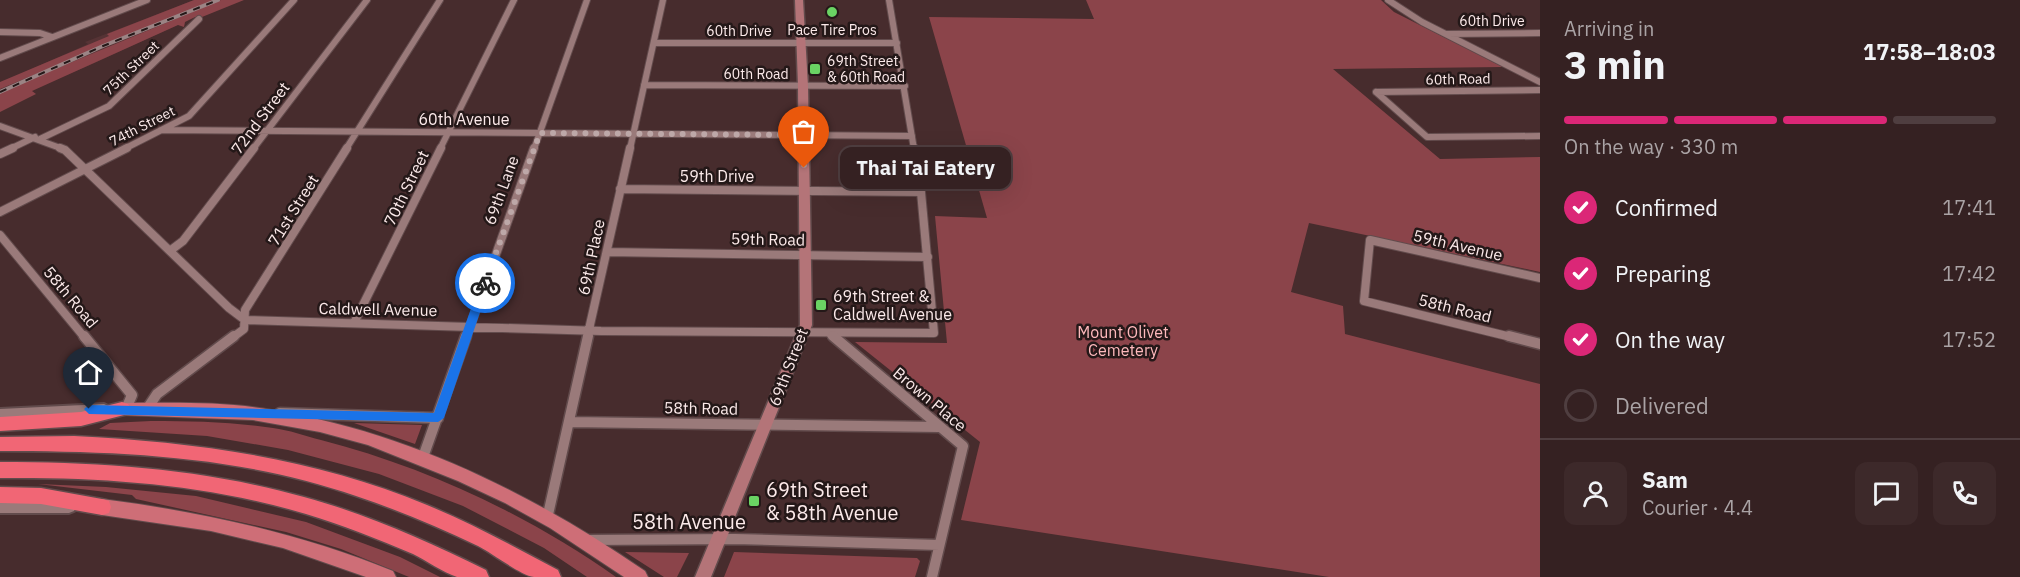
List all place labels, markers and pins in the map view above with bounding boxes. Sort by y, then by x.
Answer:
marker: Pace Tire Pros [825,5,839,19]
place label: Pace Tire Pros [787,21,877,39]
place label: 69th Street & 60th Road [827,52,905,86]
marker: 69th Street & 60th Road [808,62,822,76]
pin [778,106,829,168]
callout: Thai Tai Eatery [840,147,1011,189]
place label: 69th Street & Caldwell Avenue [833,286,952,324]
marker: 69th Street & Caldwell Avenue [814,298,828,312]
pin [63,347,114,409]
place label: 69th Street & 58th Avenue [766,476,898,526]
marker: 69th Street & 58th Avenue [747,494,761,508]

